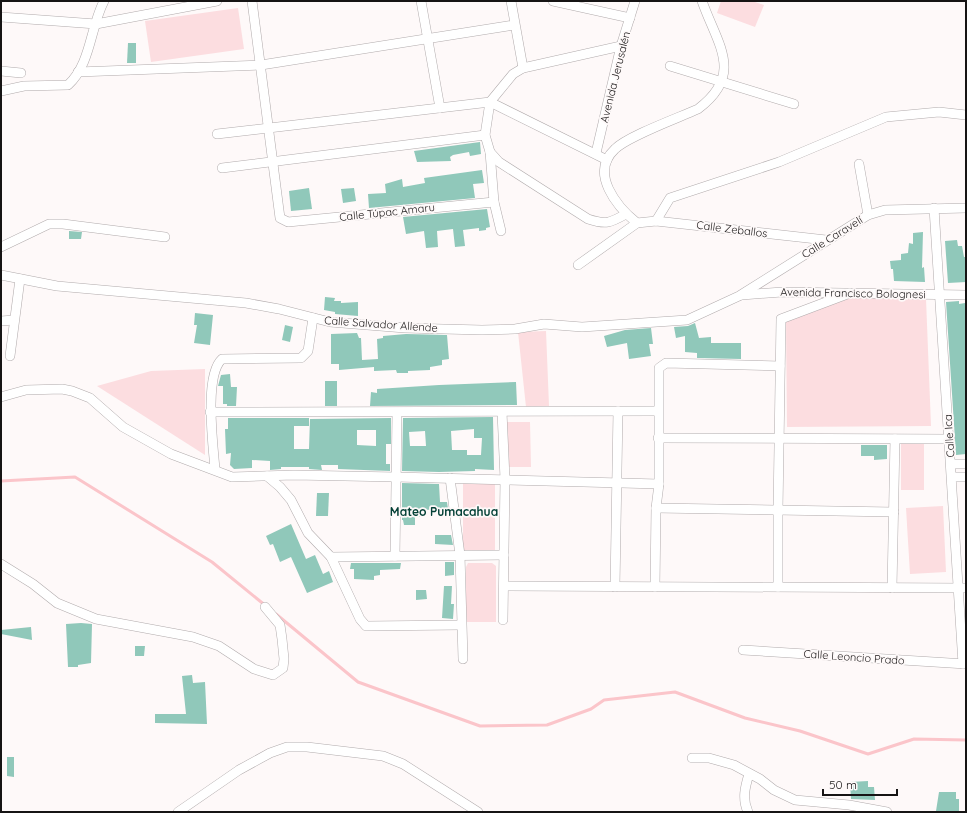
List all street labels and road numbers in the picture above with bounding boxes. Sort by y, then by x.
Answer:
street label: Avenida Jerusalén [597,30,633,124]
street label: Calle Túpac Amaru [339,200,435,224]
street label: Calle Caravelí [799,212,866,261]
street label: Calle Zeballos [696,218,768,240]
street label: Avenida Francisco Bolognesi [780,285,926,301]
street label: Calle Salvador Allende [324,313,438,335]
street label: Calle Ica [941,414,957,458]
street label: Calle Leoncio Prado [803,646,905,668]

